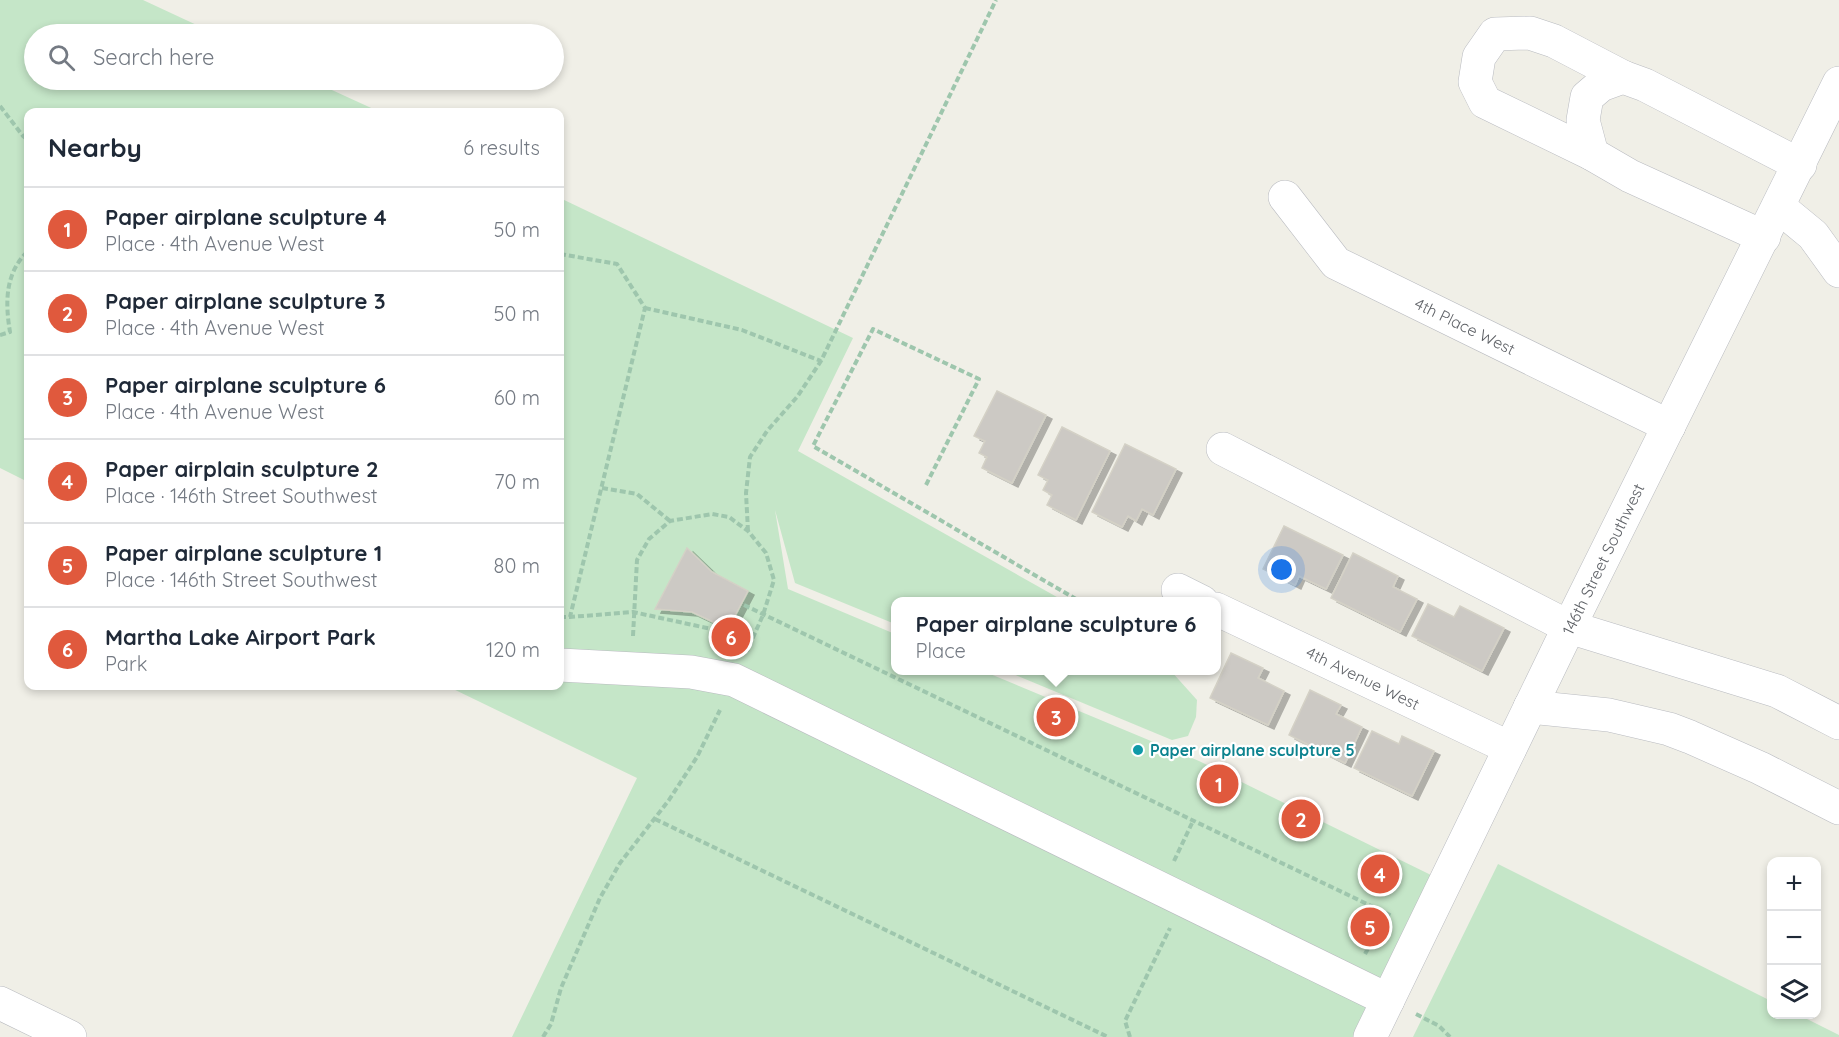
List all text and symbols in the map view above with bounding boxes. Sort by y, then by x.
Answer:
search box [24,24,564,90]
icon: search [45,41,78,74]
text: Search here [93,43,214,71]
text: Nearby [48,131,142,164]
text: 6 results [463,135,540,160]
text: Paper airplane sculpture 4 [105,203,387,231]
text: 1 [64,217,71,242]
text: 50 m [494,217,540,242]
text: Place · 4th Avenue West [105,231,325,256]
text: Paper airplane sculpture 3 [105,287,386,315]
street label: 4th Place West [1412,293,1518,359]
text: 2 [62,301,73,326]
text: 50 m [494,301,540,326]
text: Place · 4th Avenue West [105,315,325,340]
text: Paper airplane sculpture 6 [105,371,386,399]
text: 3 [62,385,73,410]
text: 60 m [494,385,540,410]
text: Place · 4th Avenue West [105,399,325,424]
text: Paper airplain sculpture 2 [105,455,378,483]
text: 4 [62,469,73,494]
text: 70 m [494,469,540,494]
street label: 146th Street Southwest [1558,480,1648,638]
text: Place · 146th Street Southwest [105,483,378,508]
text: Paper airplane sculpture 1 [105,539,382,567]
text: 5 [62,553,73,578]
text: 80 m [494,553,540,578]
your location [1267,555,1296,584]
text: Place · 146th Street Southwest [105,567,378,592]
popup [891,597,1221,675]
text: Paper airplane sculpture 6 [916,610,1196,638]
pin: 6 [712,614,750,660]
text: Martha Lake Airport Park [105,623,376,651]
text: 6 [62,637,73,662]
text: 120 m [486,637,540,662]
text: Place [916,638,966,663]
street label: 4th Avenue West [1303,642,1423,714]
text: Park [105,651,147,676]
pin: 3 [1036,694,1076,740]
place label: Paper airplane sculpture 5 [1150,740,1355,760]
marker: Paper airplane sculpture 5 [1131,743,1145,757]
pin: 1 [1200,762,1238,806]
pin: 2 [1282,796,1320,842]
pin: 4 [1360,852,1400,896]
map controls [1767,857,1821,1019]
button: + [1767,857,1821,911]
pin: 5 [1350,904,1390,950]
button: − [1767,911,1821,965]
button: layers [1767,965,1821,1019]

